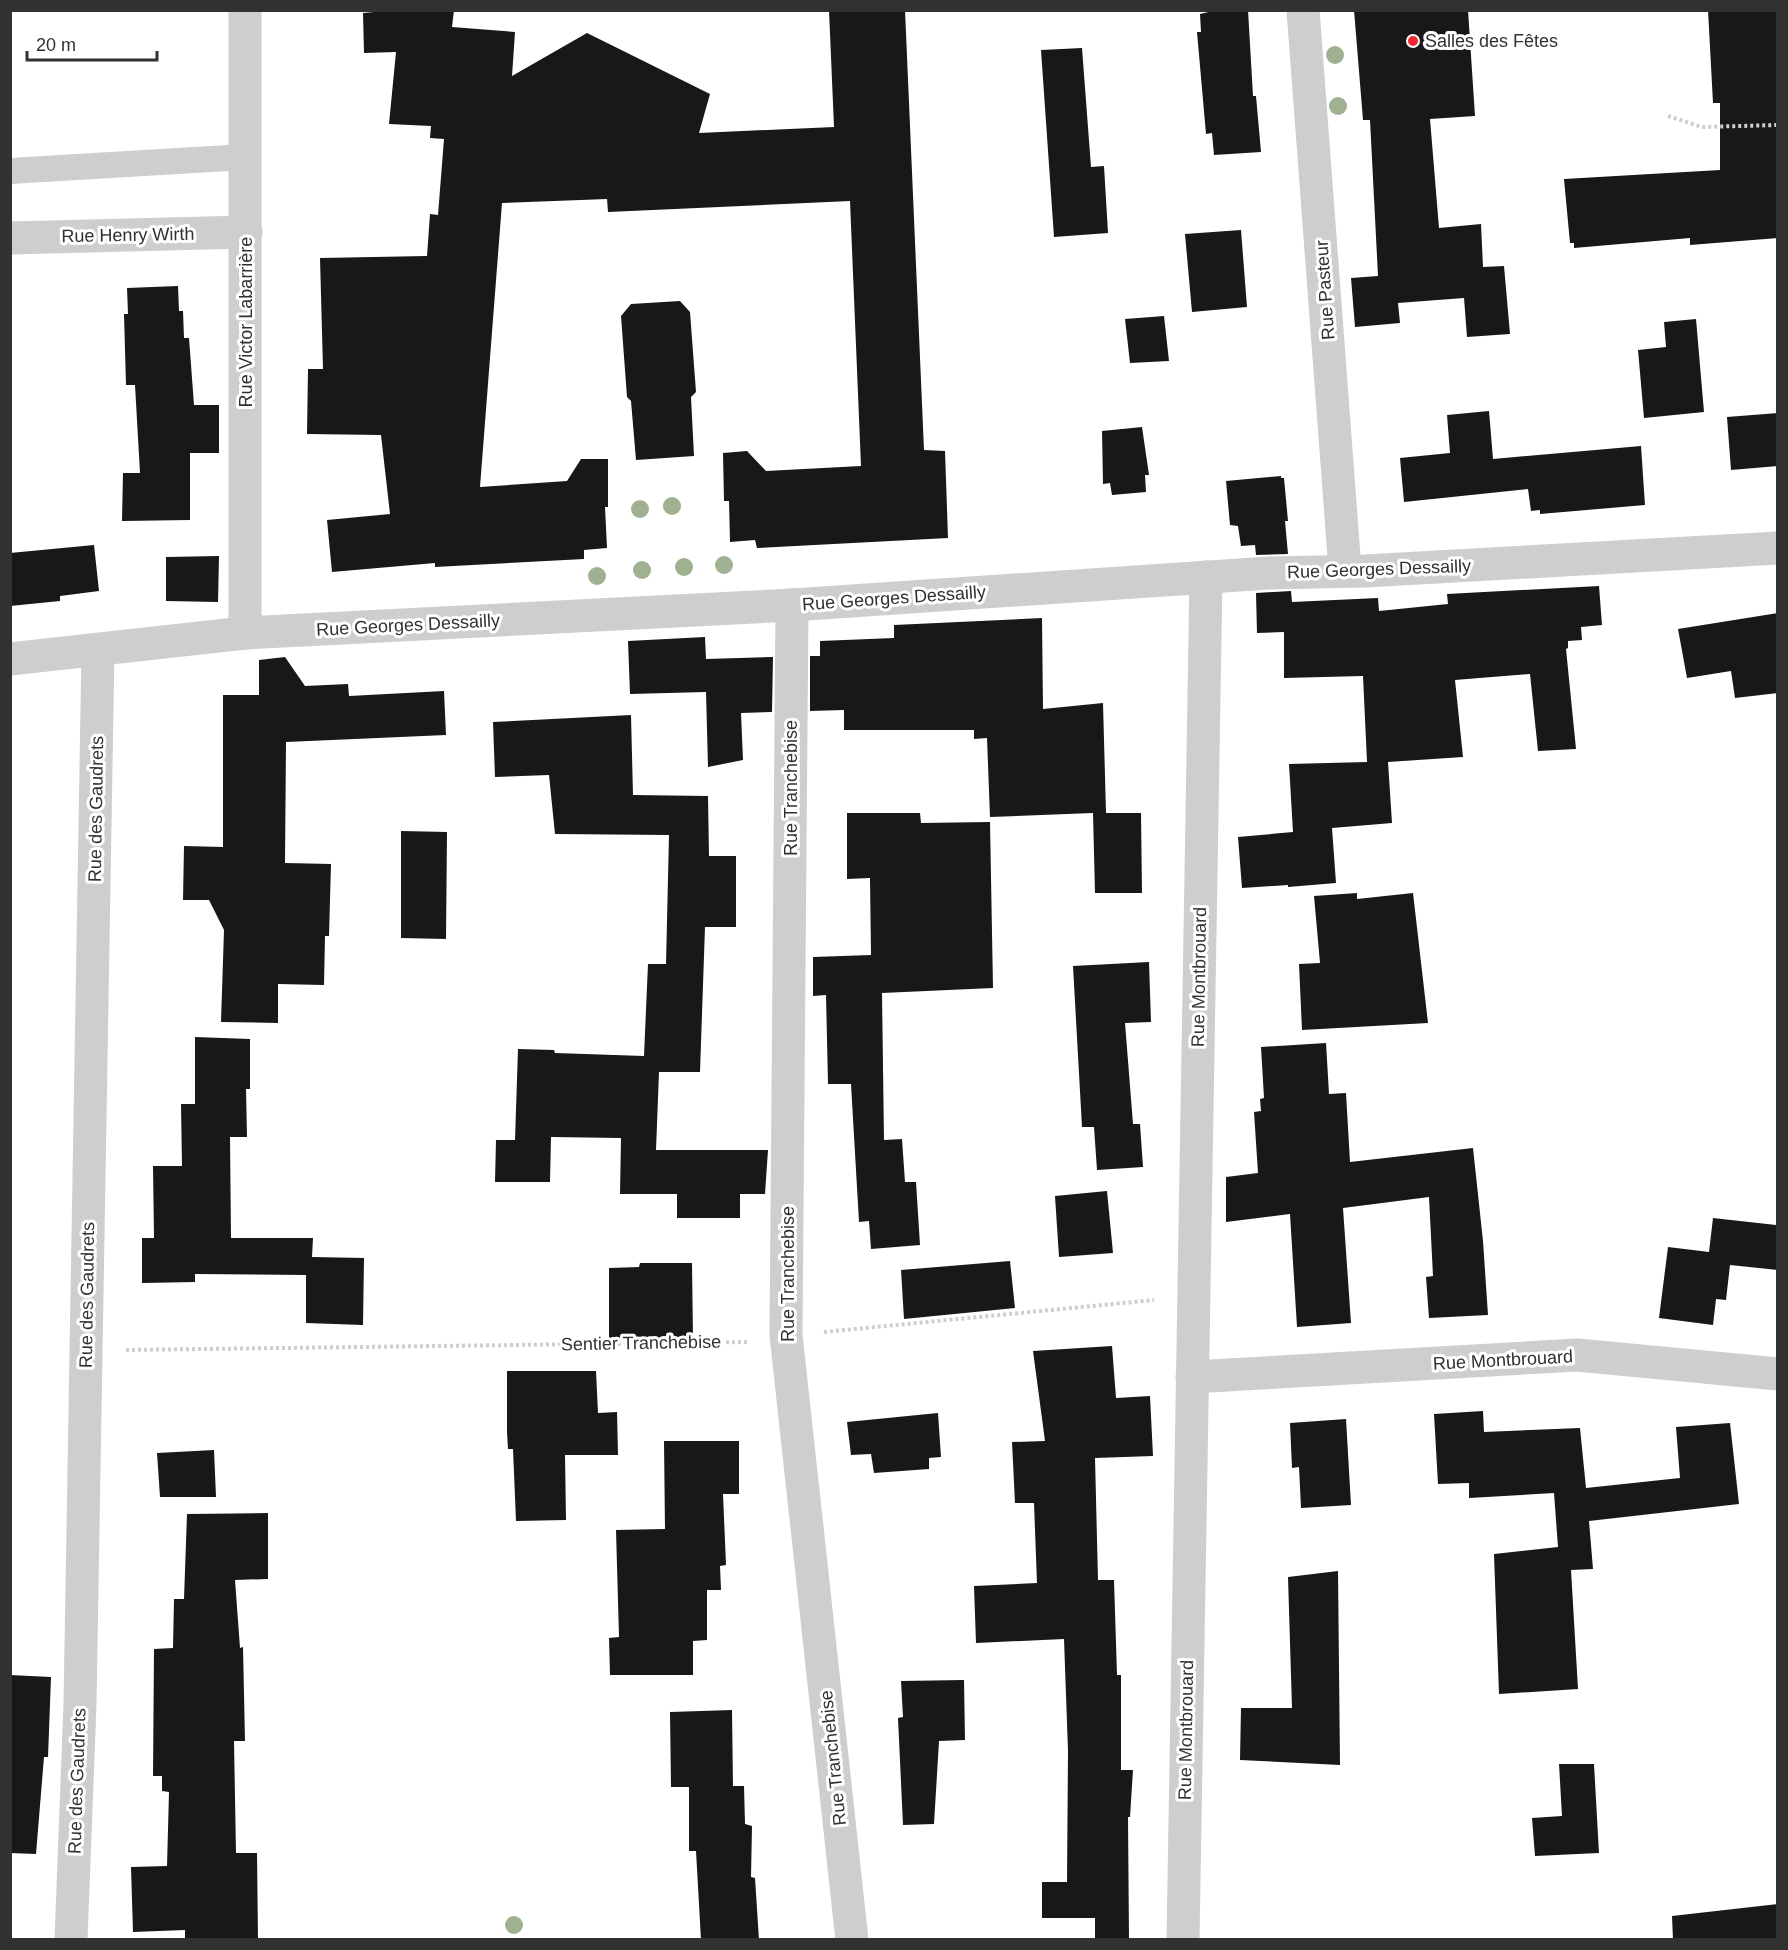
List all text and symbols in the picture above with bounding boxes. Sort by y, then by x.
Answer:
scale bar [27,24,158,62]
place label: Salles des Fêtes [1425,31,1558,51]
marker: Salles des Fêtes [1406,34,1420,48]
text: 20 m [36,35,76,55]
street label: Rue Henry Wirth [61,224,195,246]
street label: Rue Victor Labarrière [236,237,256,407]
street label: Rue Pasteur [1312,239,1338,341]
street label: Rue Georges Dessailly [1287,556,1471,582]
street label: Rue Georges Dessailly [801,582,987,614]
street label: Rue Georges Dessailly [316,610,500,640]
street label: Rue Tranchebise [781,720,801,856]
street label: Rue des Gaudrets [85,736,107,882]
street label: Rue Montbrouard [1188,907,1210,1047]
street label: Rue Tranchebise [778,1206,798,1342]
street label: Rue des Gaudrets [76,1222,98,1368]
street label: Sentier Tranchebise [561,1332,721,1354]
street label: Rue Montbrouard [1433,1346,1573,1374]
street label: Rue Montbrouard [1175,1660,1197,1800]
street label: Rue Tranchebise [816,1689,850,1827]
street label: Rue des Gaudrets [64,1708,90,1854]

